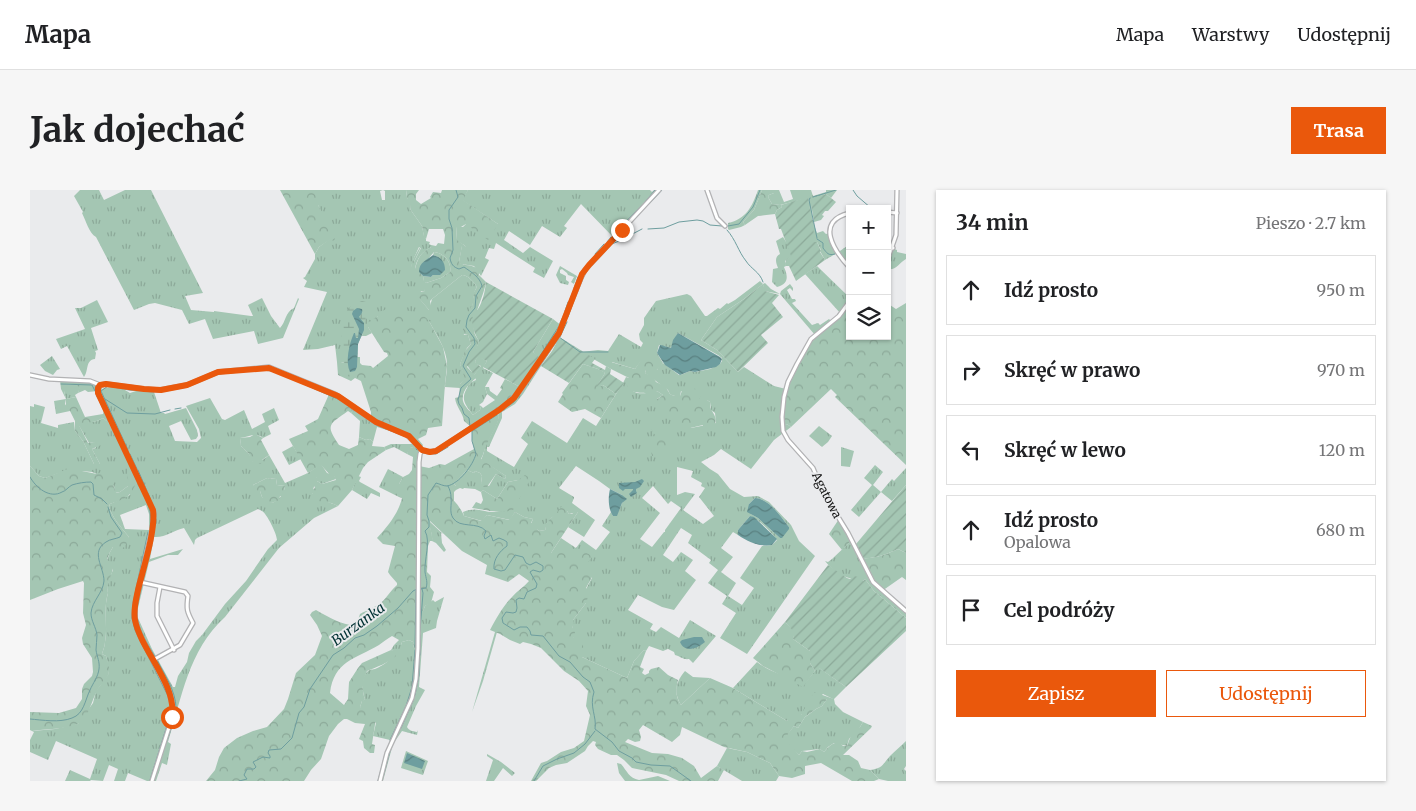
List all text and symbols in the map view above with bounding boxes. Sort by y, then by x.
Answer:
text: Mapa [25,19,91,50]
text: Mapa [1116,23,1164,46]
text: Warstwy [1192,23,1269,46]
text: Udostępnij [1297,23,1391,46]
button: Trasa [1291,107,1386,154]
text: Jak dojechać [30,108,245,152]
map controls [846,205,891,340]
button: + [846,205,891,250]
text: 34 min [956,209,1029,236]
text: Pieszo · 2.7 km [1256,213,1366,233]
route end [611,219,634,242]
button: − [846,250,891,295]
icon: ahead [957,276,985,304]
text: Idź prosto [1004,278,1098,302]
text: 950 m [1317,280,1365,300]
button: layers [846,295,891,340]
icon: right [957,356,985,384]
text: Skręć w prawo [1004,358,1140,382]
text: 970 m [1317,360,1365,380]
icon: left [957,436,985,464]
text: Skręć w lewo [1004,438,1126,462]
text: 120 m [1319,440,1365,460]
street label: Agatowa [809,468,845,521]
text: Idź prosto [1004,508,1098,532]
icon: ahead [957,516,985,544]
text: 680 m [1316,520,1365,540]
text: Opalowa [1004,532,1071,552]
icon: arrive [957,596,985,624]
text: Cel podróży [1004,598,1115,622]
water label: Burzanka [328,599,388,649]
button: Zapisz [956,670,1156,717]
button: Udostępnij [1166,670,1366,717]
route start [161,706,184,729]

